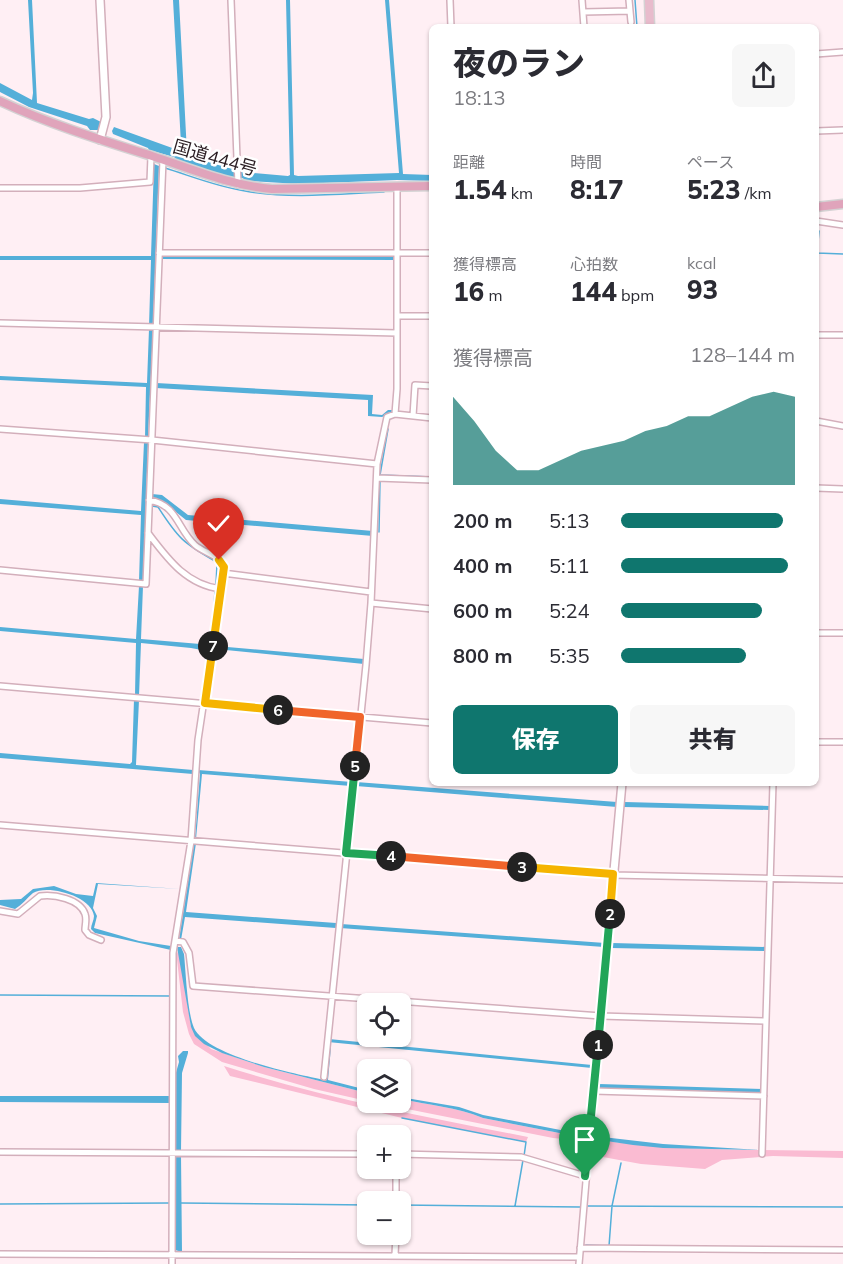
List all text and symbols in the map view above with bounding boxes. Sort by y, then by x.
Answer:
text: 夜のラン [453,42,585,83]
button: share [732,44,795,107]
text: 18:13 [453,85,506,110]
street label: 国道444号 [170,135,260,180]
text: 距離 [453,152,485,172]
text: 時間 [570,152,602,172]
text: ペース [687,152,734,172]
text: 1.54 [453,173,507,206]
text: 8:17 [570,173,624,206]
text: 5:23 [687,173,741,206]
text: km [507,183,533,203]
text: /km [741,183,772,203]
text: kcal [687,253,716,273]
text: 獲得標高 [453,254,517,274]
text: 心拍数 [570,254,618,274]
text: 93 [687,273,718,306]
text: 16 [453,275,484,308]
text: 144 [570,275,617,308]
text: m [484,285,502,305]
text: bpm [617,285,654,305]
text: 128–144 m [690,342,795,367]
text: 獲得標高 [453,345,533,370]
pin [193,498,244,560]
icon: check [202,507,235,540]
text: 200 m [453,508,512,533]
text: 5:13 [549,508,590,533]
text: 400 m [453,553,512,578]
text: 5:11 [549,553,590,578]
text: 600 m [453,598,512,623]
text: 5:24 [549,598,590,623]
pin: 7 [198,631,228,661]
text: 7 [208,636,218,656]
text: 800 m [453,643,512,668]
text: 5:35 [549,643,590,668]
pin: 6 [263,695,293,725]
text: 6 [273,700,283,720]
button: 保存 [453,705,618,774]
button: 共有 [630,705,795,774]
pin: 5 [340,751,370,781]
text: 5 [350,756,360,776]
pin: 4 [376,841,406,871]
text: 4 [386,846,396,866]
pin: 3 [507,852,537,882]
text: 3 [517,857,527,877]
pin: 2 [595,899,625,929]
text: 2 [605,904,615,924]
map controls [357,993,411,1245]
button: locate [357,993,411,1047]
pin: 1 [583,1030,613,1060]
text: 1 [593,1035,603,1055]
button: layers [357,1059,411,1113]
pin [559,1114,610,1176]
icon: arrive [568,1123,601,1156]
button: + [357,1125,411,1179]
button: − [357,1191,411,1245]

